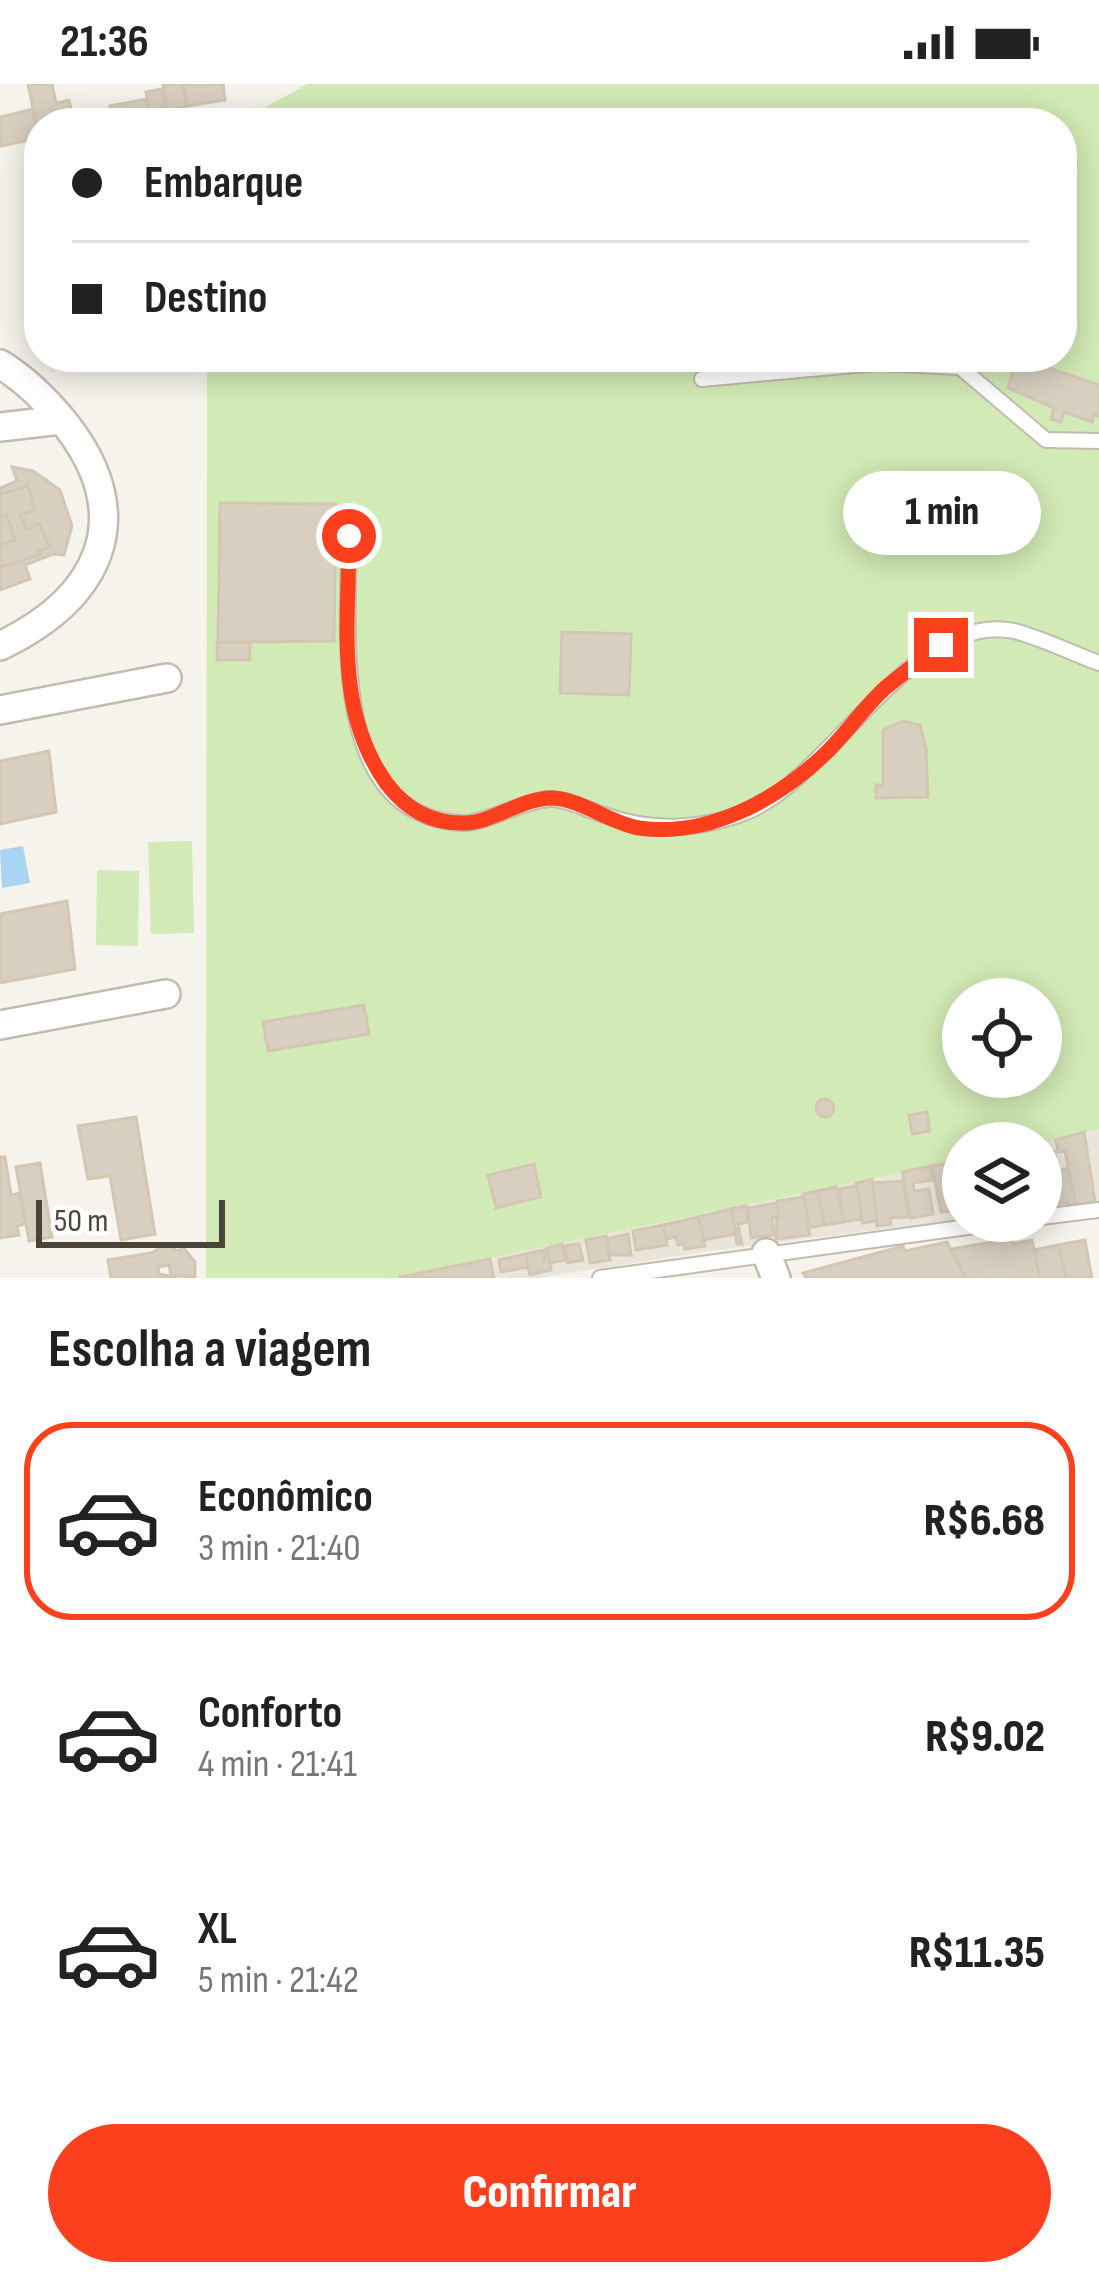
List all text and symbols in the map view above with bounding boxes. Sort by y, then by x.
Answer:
text: 21:36 [60,15,149,70]
text: Embarque [144,156,303,211]
text: Destino [144,271,267,326]
callout: 1 min [842,471,1040,555]
text: 1 min [905,489,979,536]
route start [322,509,376,563]
route end [914,618,968,672]
map controls [942,978,1062,1242]
button: locate [942,978,1062,1098]
button: layers [942,1122,1062,1242]
scale bar [36,1194,225,1247]
text: 50 m [54,1201,108,1241]
text: Escolha a viagem [48,1317,371,1382]
icon: car [54,1467,162,1575]
text: Econômico [198,1470,373,1525]
text: R$6.68 [924,1494,1045,1549]
text: 3 min · 21:40 [198,1525,361,1572]
icon: car [54,1683,162,1791]
text: Conforto [198,1686,342,1741]
text: R$9.02 [925,1710,1045,1765]
text: 4 min · 21:41 [198,1741,357,1788]
icon: car [54,1899,162,2007]
text: XL [198,1902,237,1957]
text: R$11.35 [909,1926,1045,1981]
text: 5 min · 21:42 [198,1957,359,2004]
button: Confirmar [48,2124,1051,2262]

